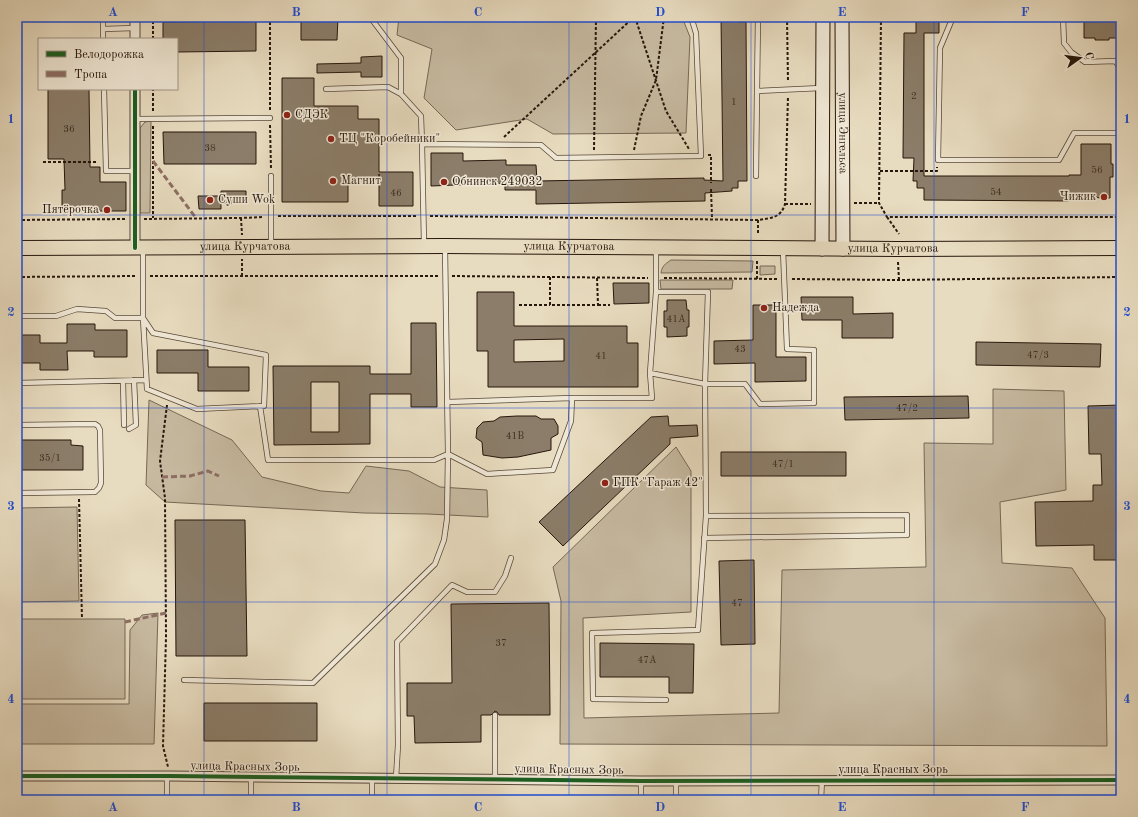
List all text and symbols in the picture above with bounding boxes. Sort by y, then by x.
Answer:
text: A [108,6,118,19]
text: B [291,6,301,19]
text: C [474,6,482,19]
text: D [655,6,665,19]
text: E [838,6,847,19]
text: F [1021,6,1030,19]
legend [38,38,178,90]
north arrow [1060,38,1100,78]
text: Велодорожка [74,49,144,61]
text: С [1082,51,1094,61]
text: Тропа [74,69,107,81]
house number: 2 [911,91,917,101]
street label: улица Энгельса [836,92,849,174]
house number: 1 [731,97,737,107]
place label: СДЭК [295,109,329,121]
marker: СДЭК [282,110,292,120]
text: 1 [7,113,15,126]
text: 1 [1123,113,1131,126]
house number: 36 [63,124,75,134]
place label: ТЦ "Коробейники" [339,133,440,145]
marker: ТЦ "Коробейники" [326,134,336,144]
house number: 38 [204,143,216,153]
house number: 56 [1091,165,1103,175]
place label: Магнит [341,175,381,187]
marker: Магнит [328,176,338,186]
place label: Обнинск 249032 [452,176,542,188]
marker: Обнинск 249032 [439,177,449,187]
house number: 54 [990,187,1002,197]
house number: 46 [390,188,402,198]
place label: Чижик [1060,191,1096,203]
marker: Чижик [1099,192,1109,202]
place label: Суши Wok [218,194,275,206]
marker: Суши Wok [205,195,215,205]
place label: Пятёрочка [42,204,99,216]
marker: Пятёрочка [102,205,112,215]
street label: улица Курчатова [200,241,290,253]
street label: улица Курчатова [524,241,614,253]
street label: улица Курчатова [848,243,938,255]
place label: Надежда [772,302,819,314]
marker: Надежда [759,303,769,313]
text: 2 [7,306,15,319]
text: 2 [1123,306,1131,319]
house number: 41А [666,314,686,324]
house number: 43 [734,344,746,354]
house number: 47/3 [1027,350,1049,360]
house number: 41 [595,351,607,361]
house number: 47/2 [896,403,918,413]
house number: 41В [506,431,524,441]
house number: 35/1 [39,453,61,463]
house number: 47/1 [772,459,794,469]
place label: ГПК "Гараж 42" [613,477,703,489]
marker: ГПК "Гараж 42" [600,478,610,488]
text: 3 [7,500,15,513]
text: 3 [1123,500,1131,513]
house number: 47 [731,598,743,608]
house number: 37 [495,638,507,648]
house number: 47А [637,655,657,665]
text: 4 [7,693,15,706]
text: 4 [1123,693,1131,706]
street label: улица Красных Зорь [190,760,300,774]
street label: улица Красных Зорь [514,763,624,777]
street label: улица Красных Зорь [838,764,948,776]
text: A [108,801,118,814]
text: B [291,801,301,814]
text: C [474,801,482,814]
text: D [655,801,665,814]
text: E [838,801,847,814]
text: F [1021,801,1030,814]

